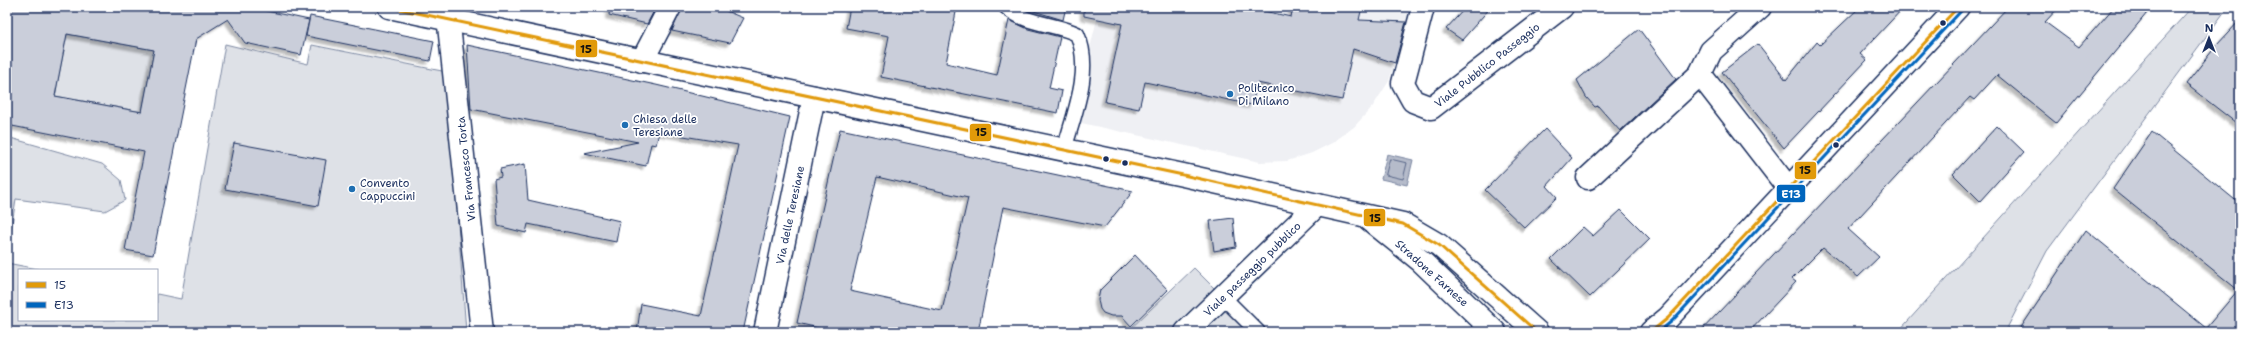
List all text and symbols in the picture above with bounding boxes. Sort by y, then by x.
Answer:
unlabelled marker [1938,18,1948,28]
north arrow [2189,18,2229,58]
street label: Viale Pubblico Passeggio [1432,19,1543,111]
text: N [2205,21,2214,36]
line badge: 15 [575,39,598,58]
text: 15 [580,42,592,57]
place label: Politecnico Di Milano [1238,81,1295,109]
marker: Politecnico Di Milano [1225,89,1235,99]
place label: Chiesa delle Teresiane [633,112,697,140]
street label: Via Francesco Torta [454,116,479,222]
marker: Chiesa delle Teresiane [620,120,630,130]
line badge: 15 [969,123,992,142]
text: 15 [975,125,987,140]
unlabelled marker [1831,140,1841,150]
unlabelled marker [1101,154,1111,164]
unlabelled marker [1120,158,1130,168]
line badge: 15 [1794,161,1817,180]
text: 15 [1799,163,1811,178]
street label: Via delle Teresiane [773,164,808,266]
place label: Convento Cappuccini [360,176,415,204]
marker: Convento Cappuccini [347,184,357,194]
line badge: E13 [1776,184,1806,203]
text: E13 [1781,187,1801,202]
line badge: 15 [1363,208,1386,227]
text: 15 [1369,211,1381,226]
street label: Viale passeggio pubblico [1200,219,1305,320]
street label: Stradone Farnese [1392,237,1471,310]
legend [18,269,158,321]
text: 15 [54,277,66,293]
text: E13 [54,297,74,313]

